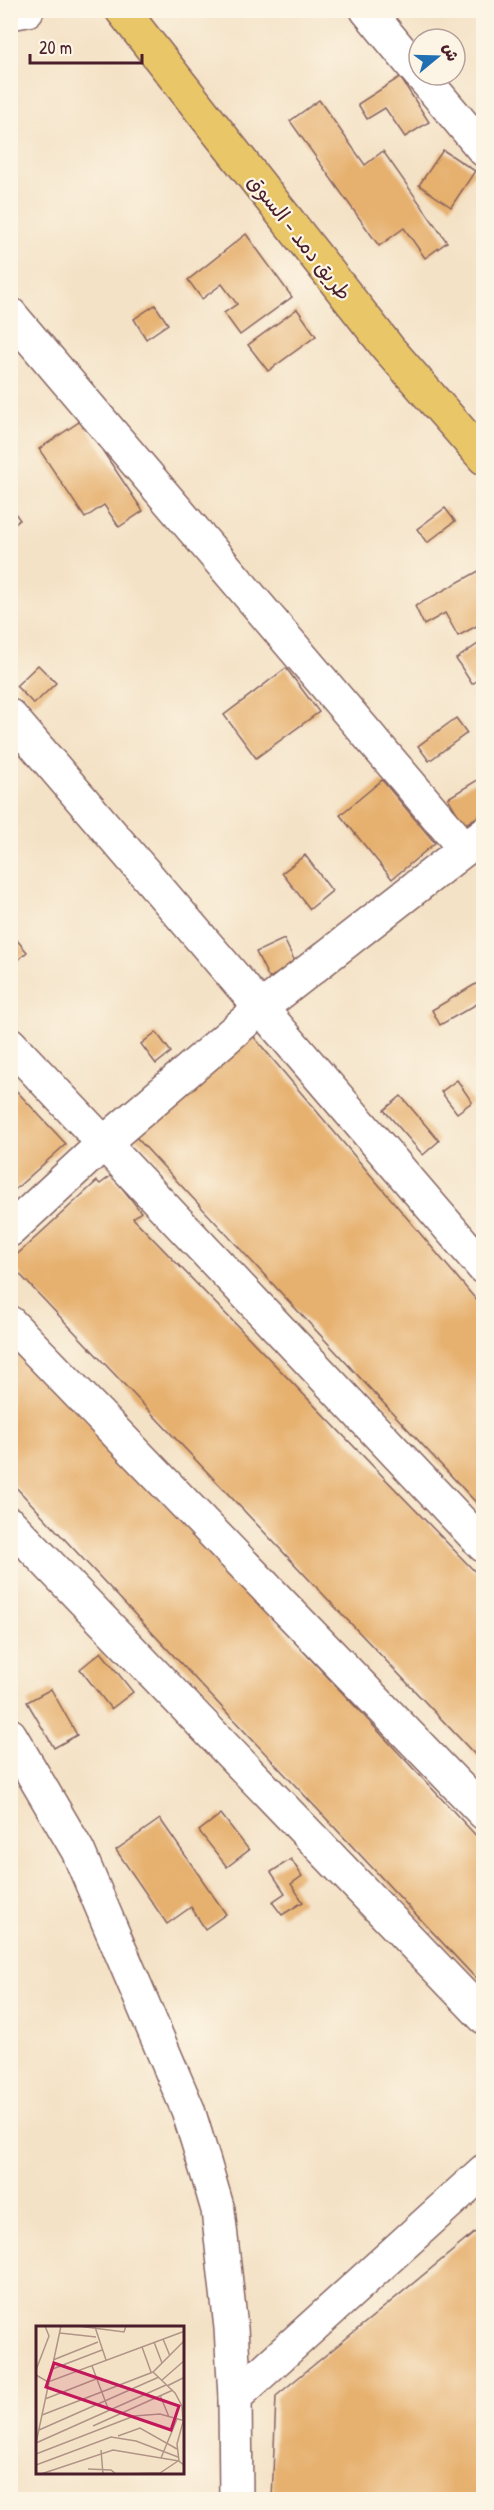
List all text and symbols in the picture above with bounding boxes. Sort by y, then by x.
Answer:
scale bar [30,27,142,65]
north arrow [407,27,467,87]
text: 20 m [39,35,72,60]
text: ش [438,40,464,64]
street label: طريق دمد - السوق [241,168,359,306]
inset map [36,2326,184,2474]

